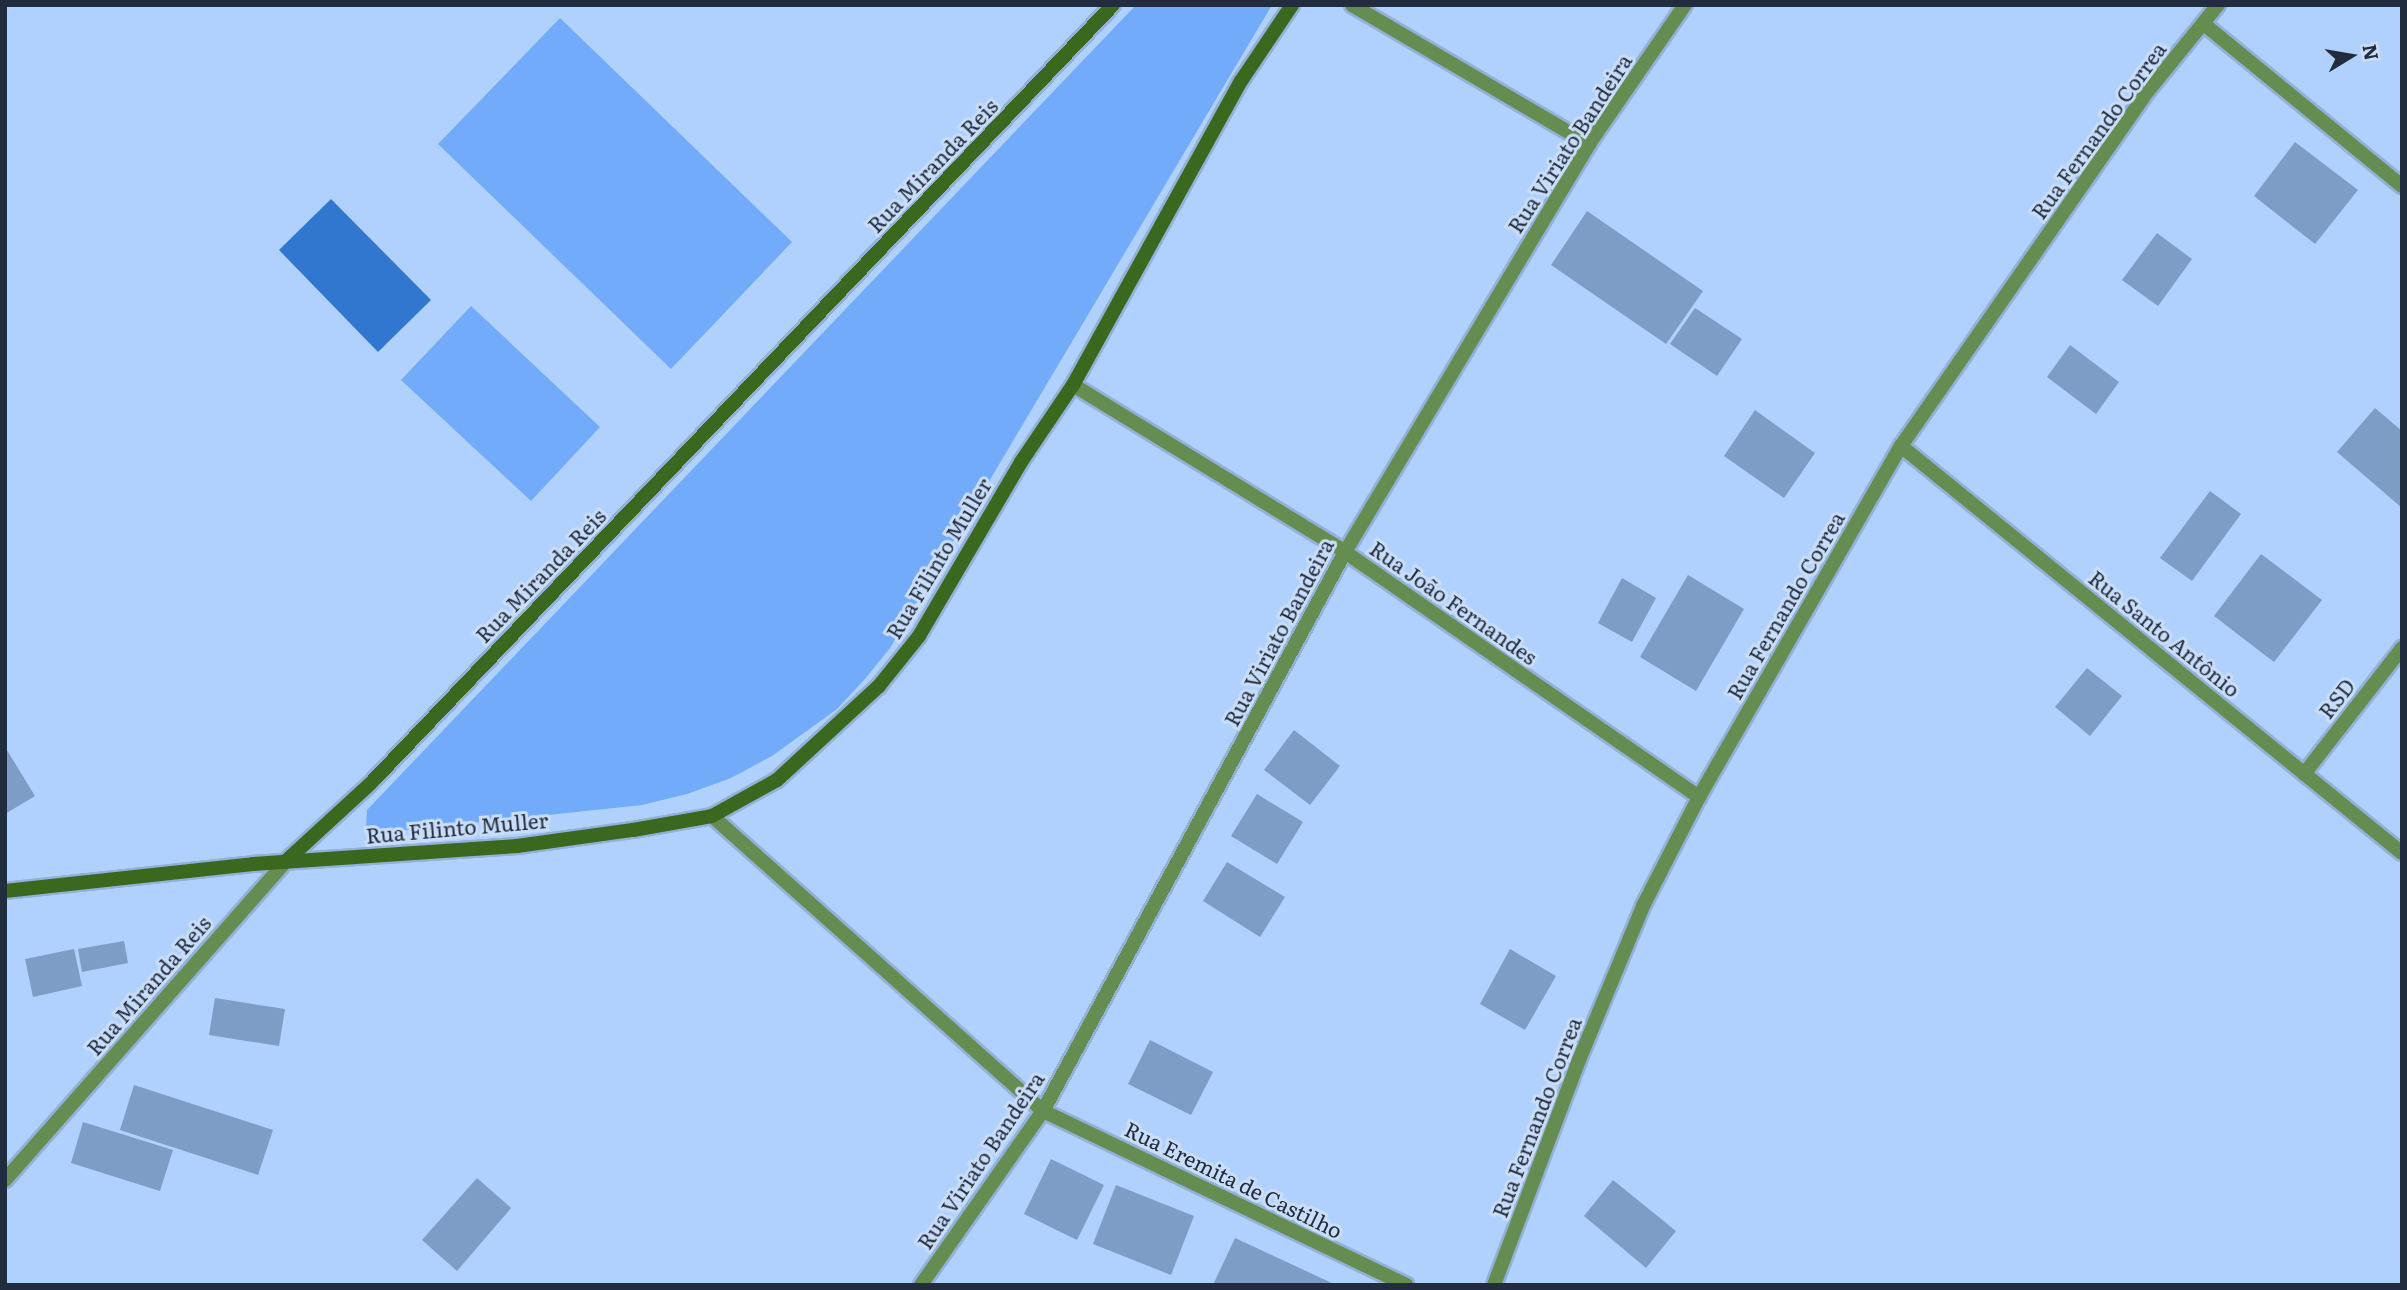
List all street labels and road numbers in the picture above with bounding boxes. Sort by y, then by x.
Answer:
street label: Rua Fernando Correa [2025,37,2171,223]
street label: Rua Viriato Bandeira [1502,49,1636,237]
street label: Rua Miranda Reis [862,93,1002,237]
street label: Rua Filinto Muller [880,473,996,643]
street label: Rua Miranda Reis [470,503,610,647]
street label: Rua Fernando Correa [1721,507,1849,703]
street label: Rua Viriato Bandeira [1218,534,1338,730]
street label: Rua João Fernandes [1366,535,1542,669]
street label: Rua Santo Antônio [2085,564,2245,702]
street label: RSD [2313,673,2359,723]
street label: Rua Filinto Muller [365,806,549,848]
street label: Rua Miranda Reis [81,910,215,1060]
street label: Rua Fernando Correa [1486,1013,1586,1221]
street label: Rua Viriato Bandeira [911,1067,1049,1253]
street label: Rua Eremita de Castilho [1121,1115,1347,1243]

